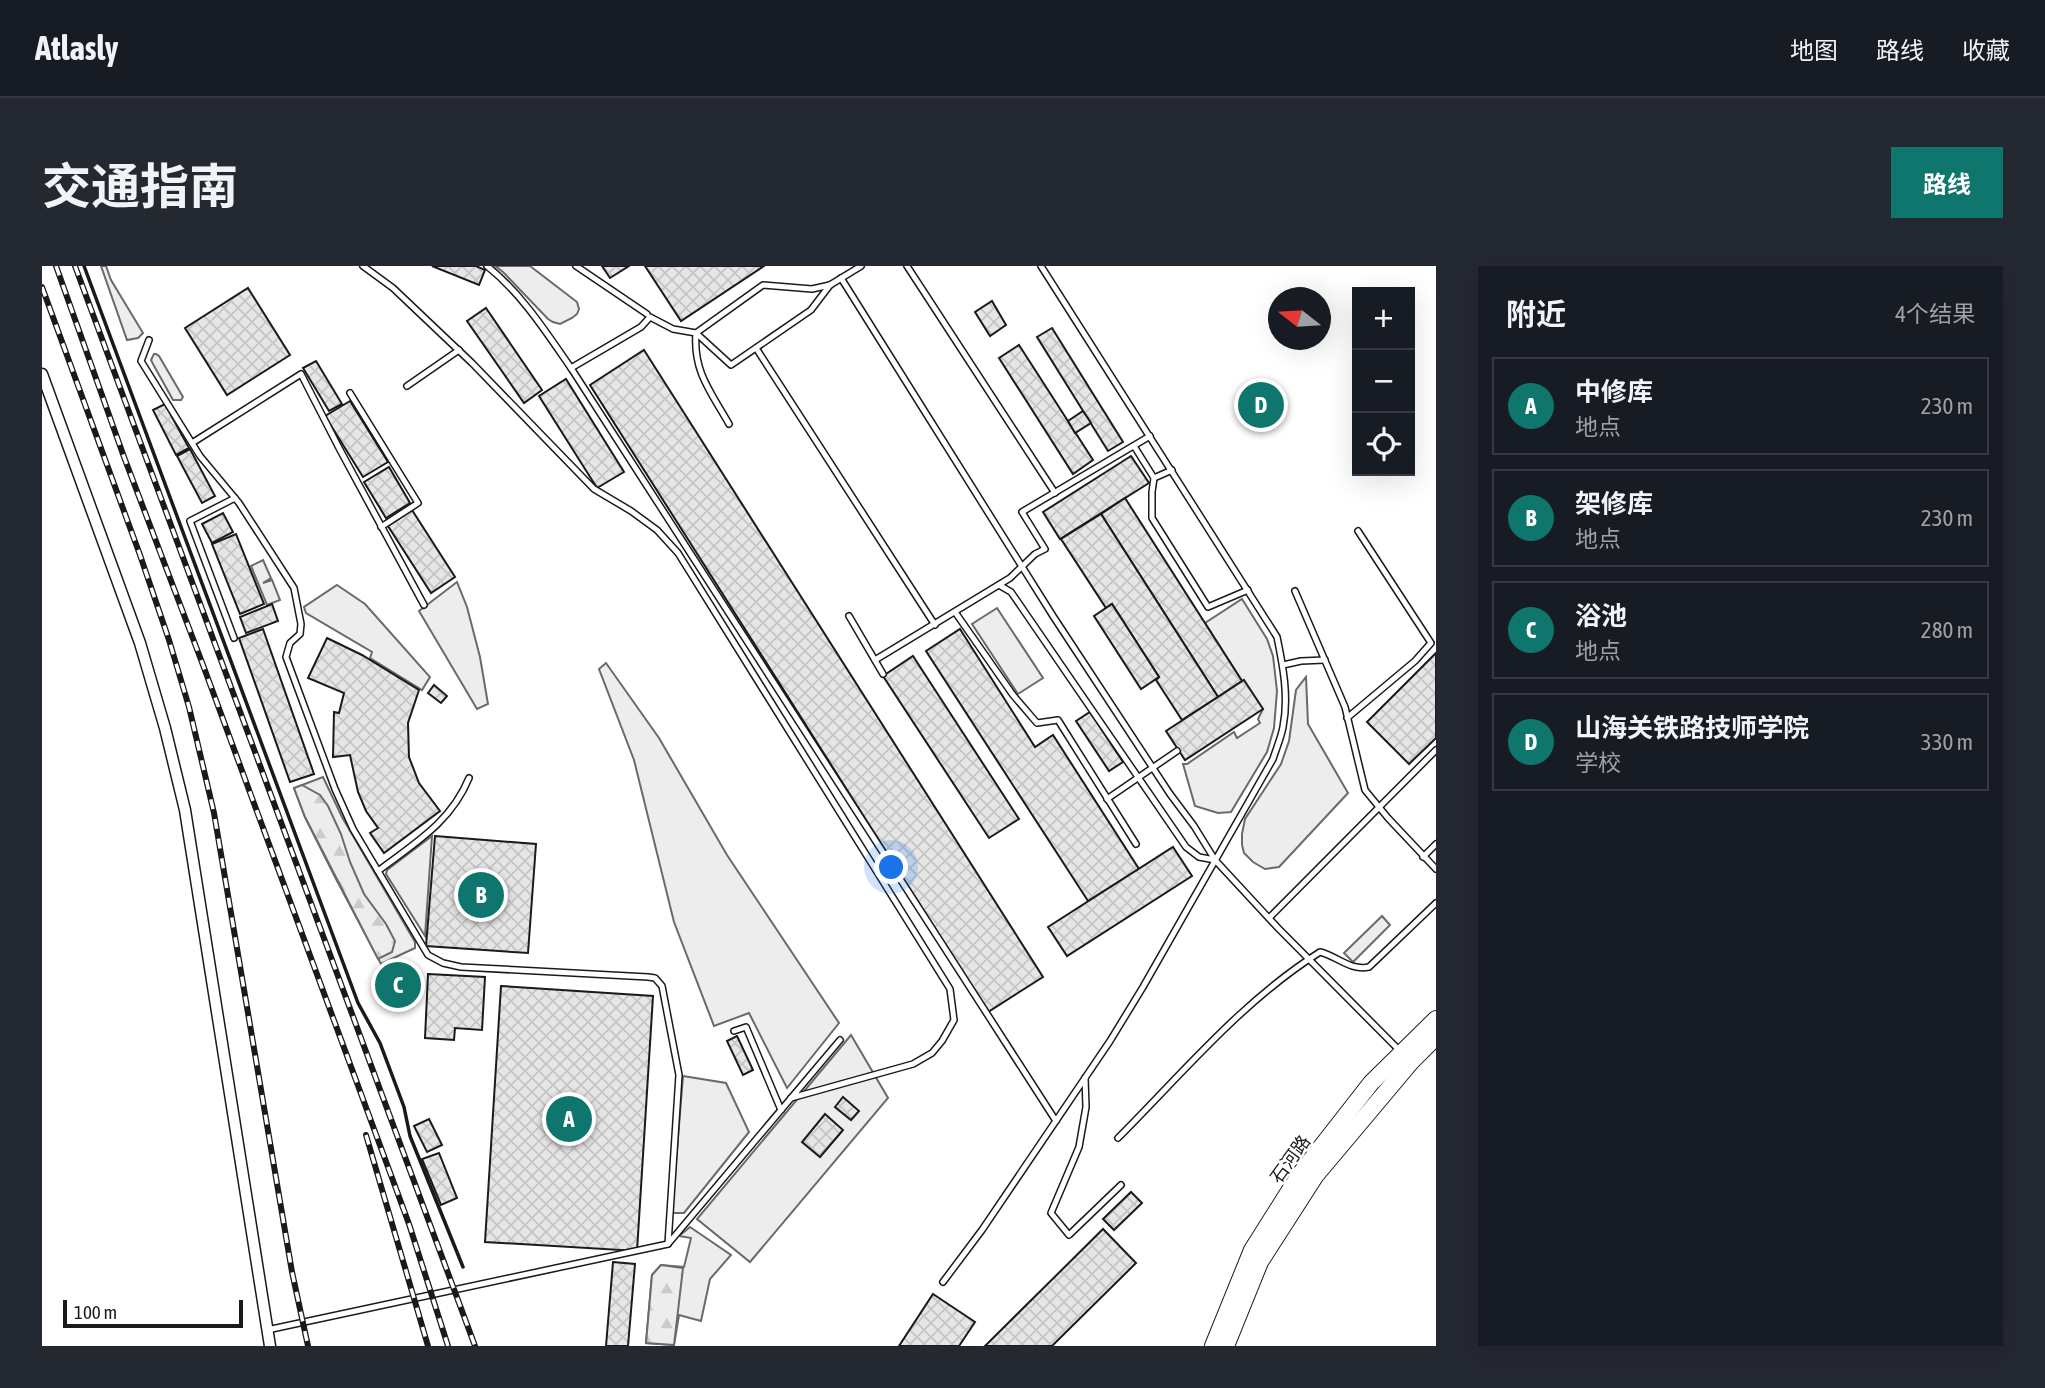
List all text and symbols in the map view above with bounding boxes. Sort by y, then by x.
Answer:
text: Atlasly [35,29,118,67]
text: 地图 [1790,37,1838,64]
text: 路线 [1876,37,1924,64]
text: 收藏 [1962,37,2010,64]
button: 路线 [1891,147,2003,218]
text: 交通指南 [42,158,238,214]
north arrow [1268,287,1331,350]
map controls [1352,287,1415,476]
button: + [1352,287,1415,350]
text: 附近 [1506,297,1566,331]
text: 4个结果 [1895,301,1975,327]
button: − [1352,350,1415,413]
text: 中修库 [1575,377,1653,407]
pin: D [1238,379,1284,431]
text: A [1525,393,1537,419]
text: 230 m [1921,393,1973,419]
button: locate [1352,413,1415,476]
text: 地点 [1575,414,1621,440]
text: 架修库 [1575,489,1653,519]
text: B [1526,505,1536,531]
text: 230 m [1921,505,1973,531]
text: 地点 [1575,526,1621,552]
text: 浴池 [1575,601,1627,631]
text: C [1526,617,1536,643]
text: 280 m [1921,617,1973,643]
text: 地点 [1575,638,1621,664]
text: 山海关铁路技师学院 [1575,713,1809,743]
text: D [1525,729,1537,755]
text: 330 m [1921,729,1973,755]
text: 学校 [1575,750,1621,776]
your location [874,850,908,884]
pin: B [458,869,504,921]
pin: C [375,959,421,1011]
pin: A [546,1093,592,1145]
street label: 石河路 [1266,1131,1314,1187]
scale bar [63,1297,243,1329]
text: 100 m [74,1301,117,1323]

